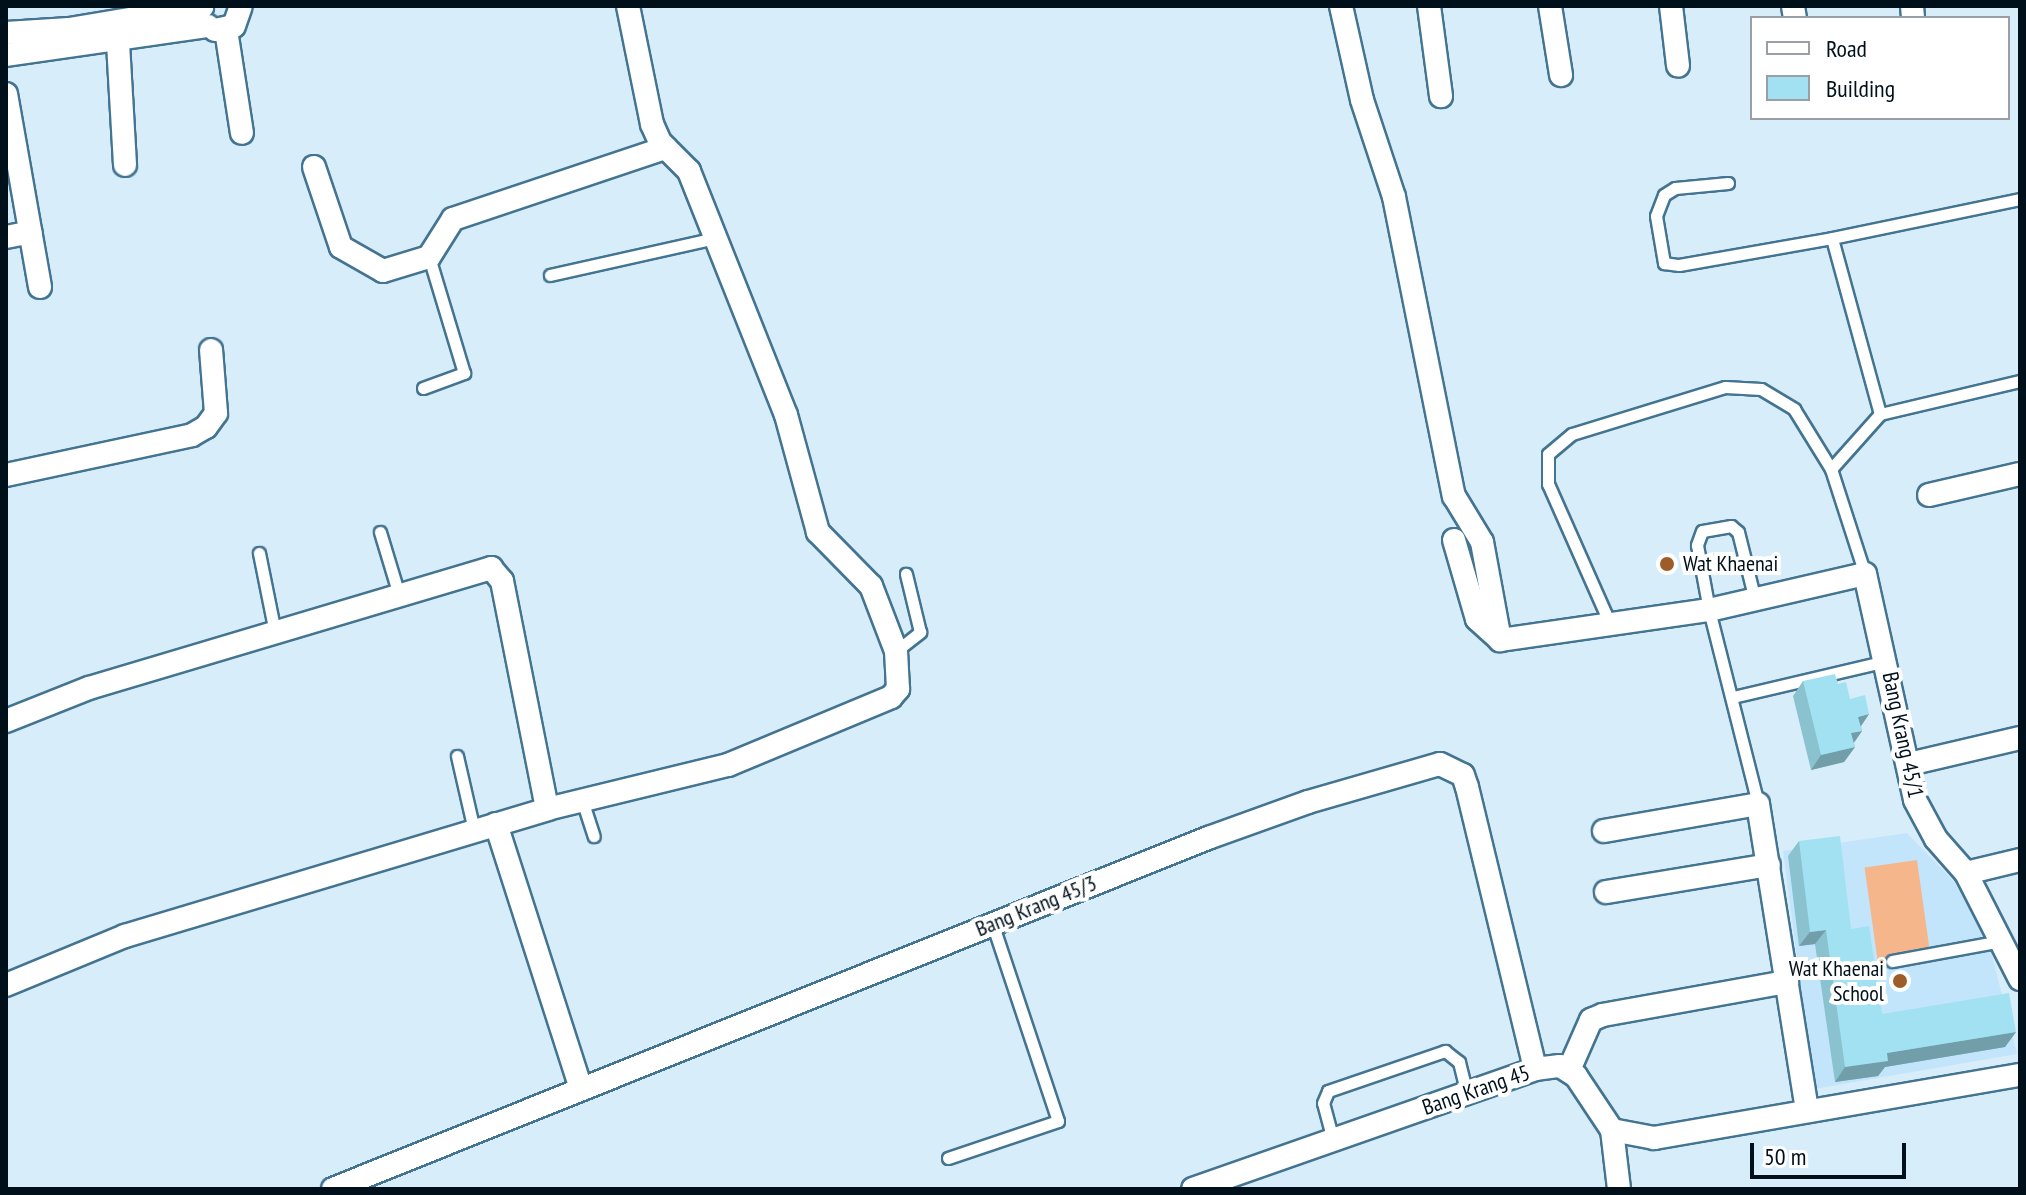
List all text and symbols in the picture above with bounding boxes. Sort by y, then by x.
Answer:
legend [1750,16,2010,120]
text: Road [1826,33,1867,64]
text: Building [1826,73,1895,104]
place label: Wat Khaenai [1683,551,1778,577]
marker: Wat Khaenai [1658,555,1676,573]
street label: Bang Krang 45/1 [1877,670,1929,800]
street label: Bang Krang 45/3 [972,870,1100,942]
place label: Wat Khaenai School [1789,955,1884,1006]
marker: Wat Khaenai School [1891,972,1909,990]
street label: Bang Krang 45 [1419,1059,1533,1121]
scale bar [1754,1127,1910,1177]
text: 50 m [1764,1141,1806,1172]

